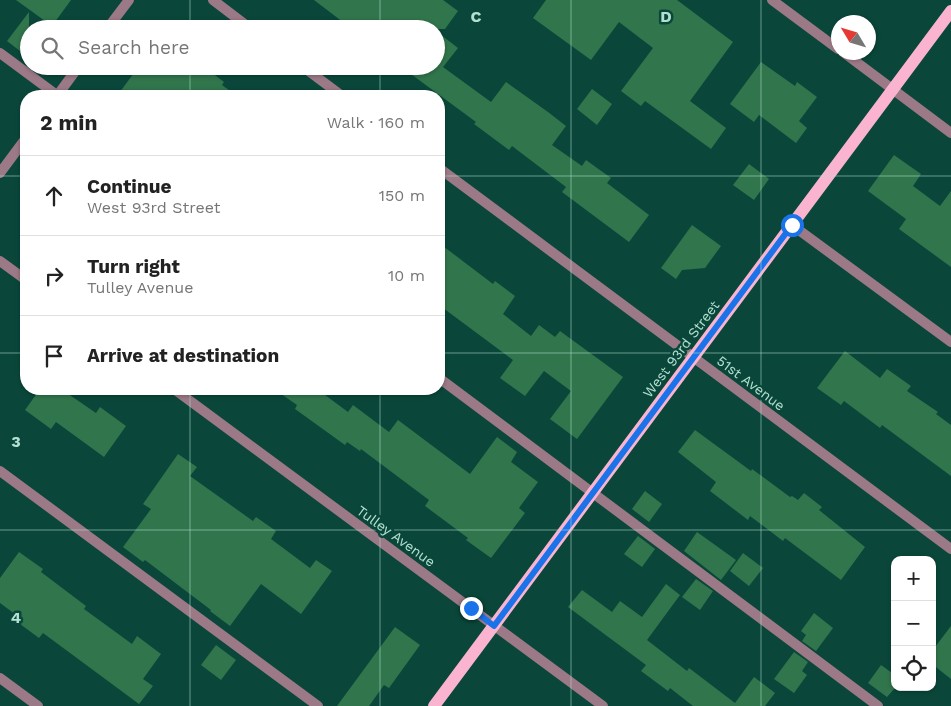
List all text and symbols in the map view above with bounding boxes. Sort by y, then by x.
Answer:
text: C [471,7,482,26]
text: D [660,7,672,26]
north arrow [831,15,876,60]
search box [20,20,445,75]
icon: search [38,34,66,62]
text: Search here [78,36,189,59]
text: 2 min [40,110,97,135]
text: Walk · 160 m [327,113,425,132]
text: Continue [87,175,171,198]
icon: ahead [40,182,68,210]
text: 150 m [379,186,425,205]
text: West 93rd Street [87,198,220,217]
route start [781,214,804,237]
text: Turn right [87,255,180,278]
icon: right [40,262,68,290]
text: 10 m [388,266,425,285]
text: Tulley Avenue [87,278,193,297]
street label: West 93rd Street [639,297,723,400]
icon: arrive [40,342,68,370]
text: Arrive at destination [87,344,279,367]
street label: 51st Avenue [714,352,788,414]
text: 3 [11,432,21,451]
street label: Tulley Avenue [354,502,438,570]
map controls [891,556,936,691]
button: + [891,556,936,601]
route end [460,597,483,620]
button: − [891,601,936,646]
text: 4 [11,608,21,627]
button: locate [891,646,936,691]

